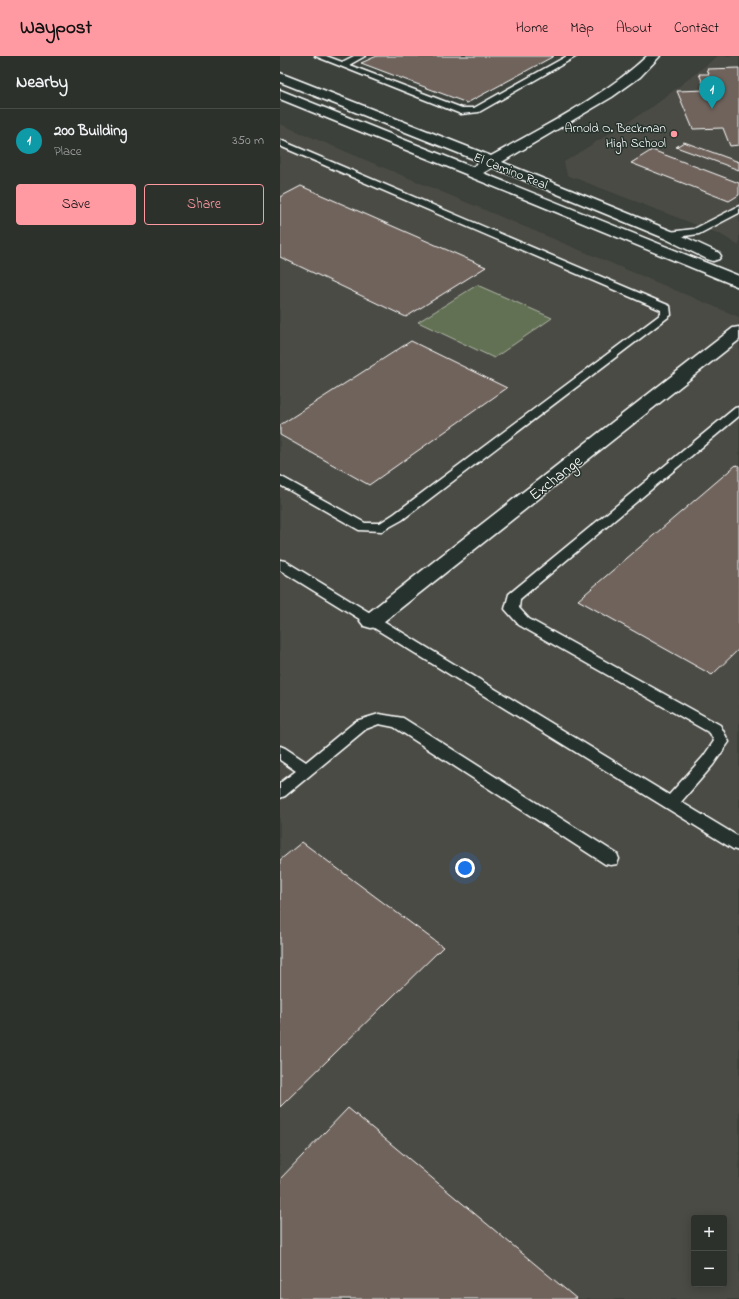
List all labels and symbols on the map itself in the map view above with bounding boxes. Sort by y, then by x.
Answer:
pin: 1 [699,76,725,109]
place label: Arnold O. Beckman High School [564,119,666,154]
marker: Arnold O. Beckman High School [669,129,679,139]
street label: El Camino Real [470,148,550,195]
street label: Exchange [524,450,589,507]
your location [455,858,475,878]

